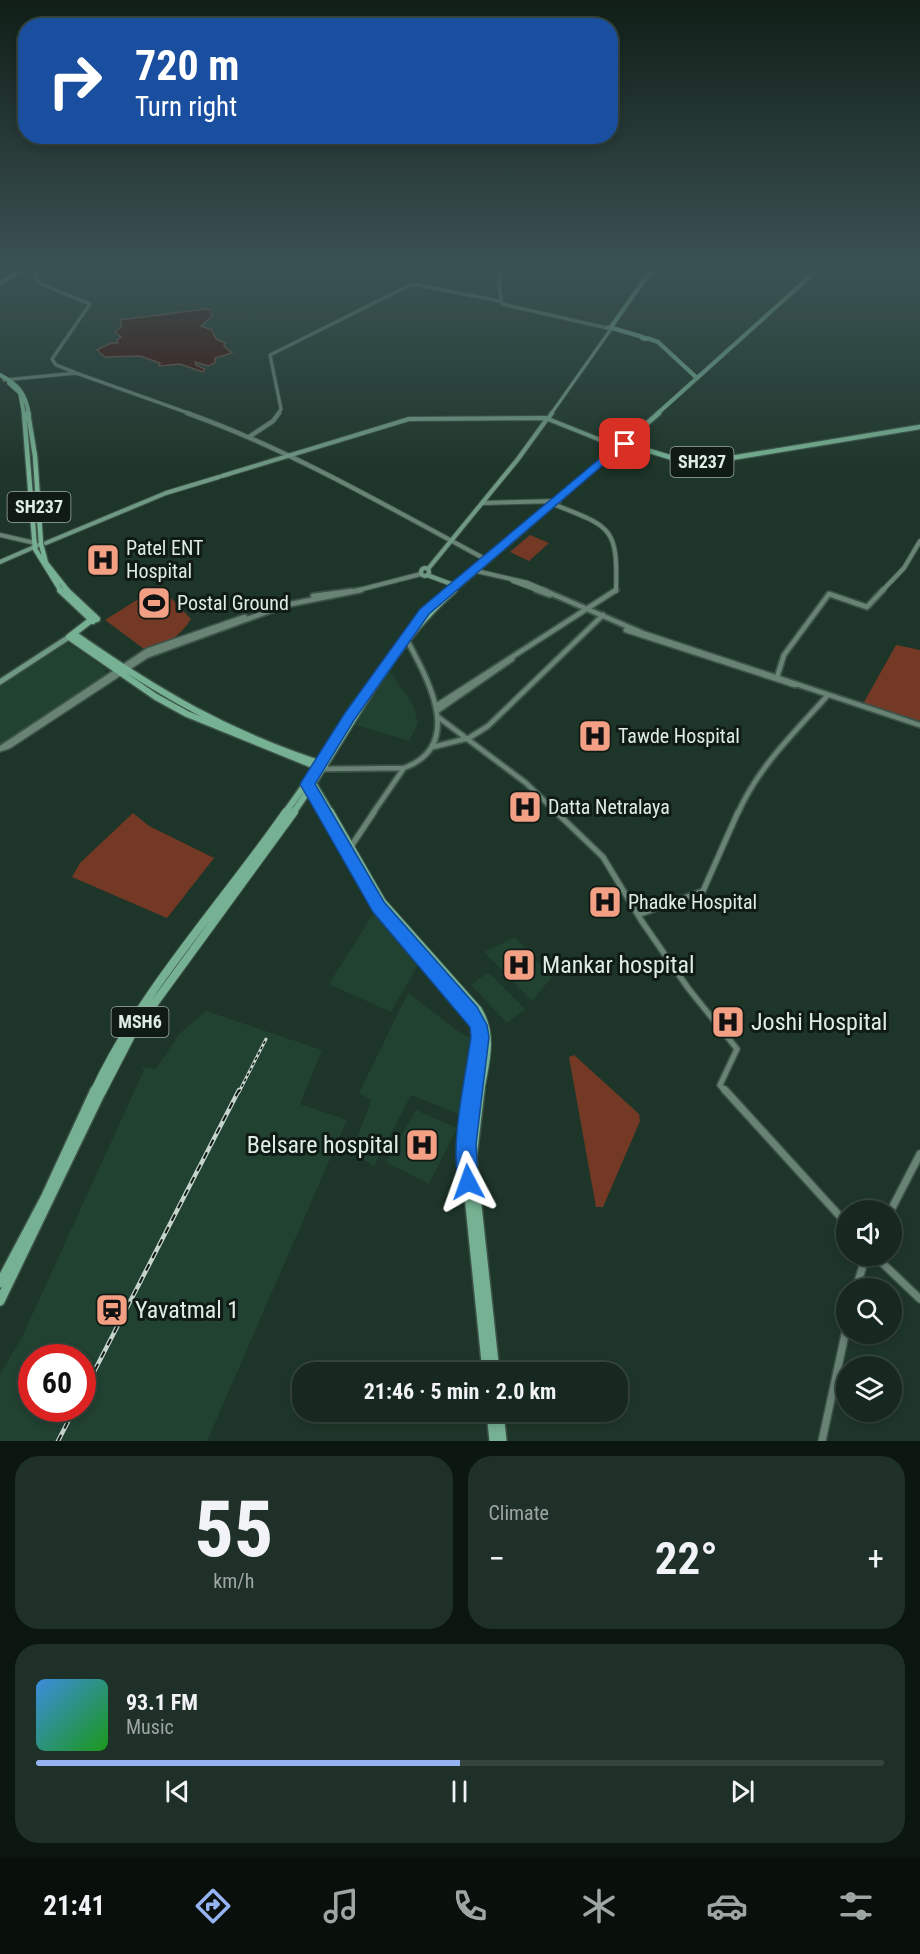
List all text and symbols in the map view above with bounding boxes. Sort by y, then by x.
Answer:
text: 720 m [135,41,240,90]
icon: right [36,42,114,120]
text: Turn right [135,91,237,123]
pin [599,418,650,469]
icon: arrive [608,427,641,460]
road number: SH237 [670,447,734,477]
road number: SH237 [8,492,70,522]
place label: Patel ENT Hospital [126,536,204,583]
hospital icon: Patel ENT Hospital [85,542,121,578]
sports icon: Postal Ground [136,585,172,621]
place label: Postal Ground [177,591,289,615]
hospital icon: Tawde Hospital [577,718,613,754]
place label: Tawde Hospital [618,724,740,748]
hospital icon: Datta Netralaya [507,789,543,825]
place label: Datta Netralaya [548,795,670,819]
hospital icon: Phadke Hospital [587,884,623,920]
place label: Phadke Hospital [628,890,757,914]
hospital icon: Mankar hospital [501,947,537,983]
place label: Mankar hospital [542,951,694,979]
hospital icon: Joshi Hospital [710,1004,746,1040]
road number: MSH6 [112,1007,168,1037]
place label: Joshi Hospital [751,1008,888,1036]
hospital icon: Belsare hospital [404,1127,440,1163]
place label: Belsare hospital [247,1131,399,1159]
position arrow [436,1150,500,1214]
map controls [836,1200,902,1422]
button: sound [836,1200,902,1266]
button: search [836,1278,902,1344]
station icon: Yavatmal 1 [94,1292,130,1328]
place label: Yavatmal 1 [135,1296,239,1324]
speed limit sign: 60 [18,1344,96,1422]
button: layers [836,1356,902,1422]
text: 21:46 · 5 min · 2.0 km [364,1379,556,1404]
text: 55 [194,1484,273,1575]
text: Climate [489,1501,549,1525]
text: 22° [655,1532,718,1585]
text: − [489,1539,505,1578]
text: + [868,1539,884,1578]
text: km/h [213,1569,254,1593]
text: 93.1 FM [126,1690,198,1715]
text: Music [126,1715,174,1739]
icon: previous [161,1775,194,1808]
icon: pause [443,1775,476,1808]
icon: next [726,1775,759,1808]
icon: directions [192,1885,234,1927]
icon: music [320,1885,362,1927]
icon: phone [449,1885,491,1927]
icon: climate [578,1885,620,1927]
icon: car [706,1885,748,1927]
icon: filters [835,1885,877,1927]
text: 21:41 [43,1890,105,1922]

